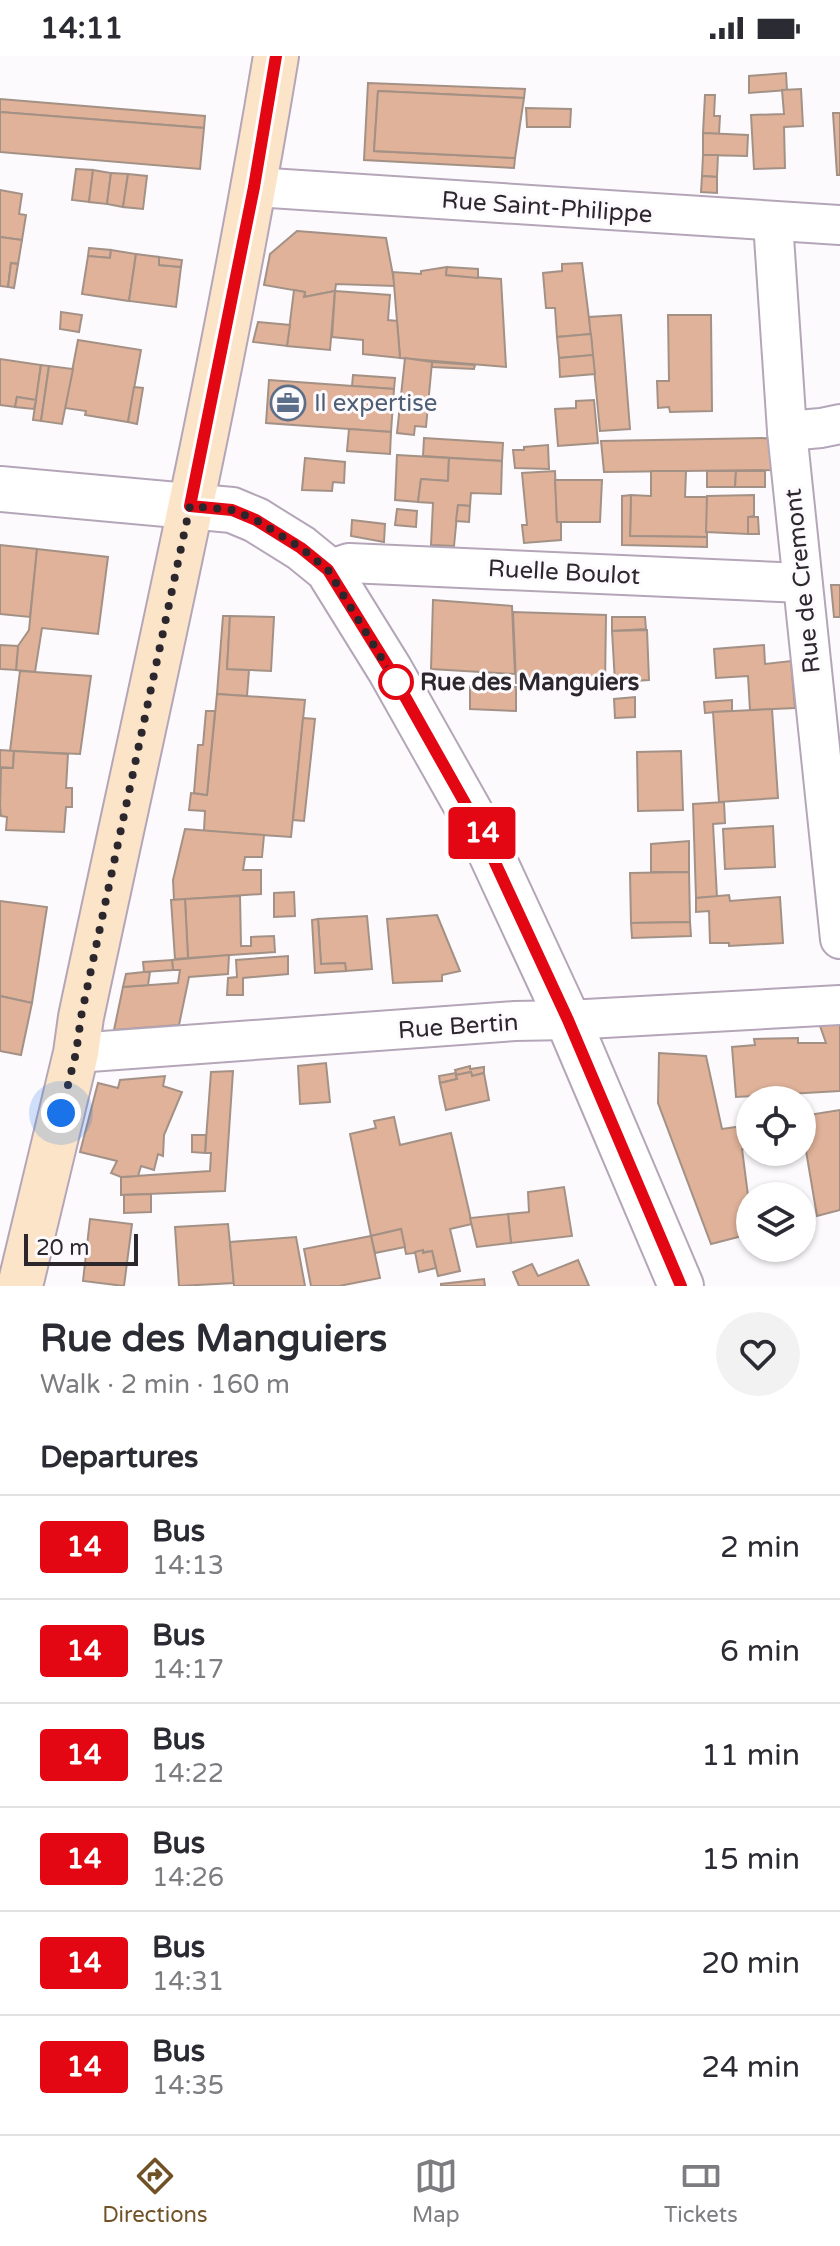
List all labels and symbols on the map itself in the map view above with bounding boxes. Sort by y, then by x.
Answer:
street label: Rue Saint-Philippe [440,186,653,229]
office icon: Il expertise [269,384,307,422]
place label: Il expertise [314,389,437,418]
street label: Rue de Cremont [778,487,827,675]
street label: Ruelle Boulot [487,554,641,591]
marker: Rue des Manguiers [379,665,413,699]
place label: Rue des Manguiers [420,668,639,697]
line badge: 14 [446,807,518,859]
street label: Rue Bertin [397,1008,519,1045]
your location [41,1093,81,1133]
scale bar [24,1230,138,1266]

